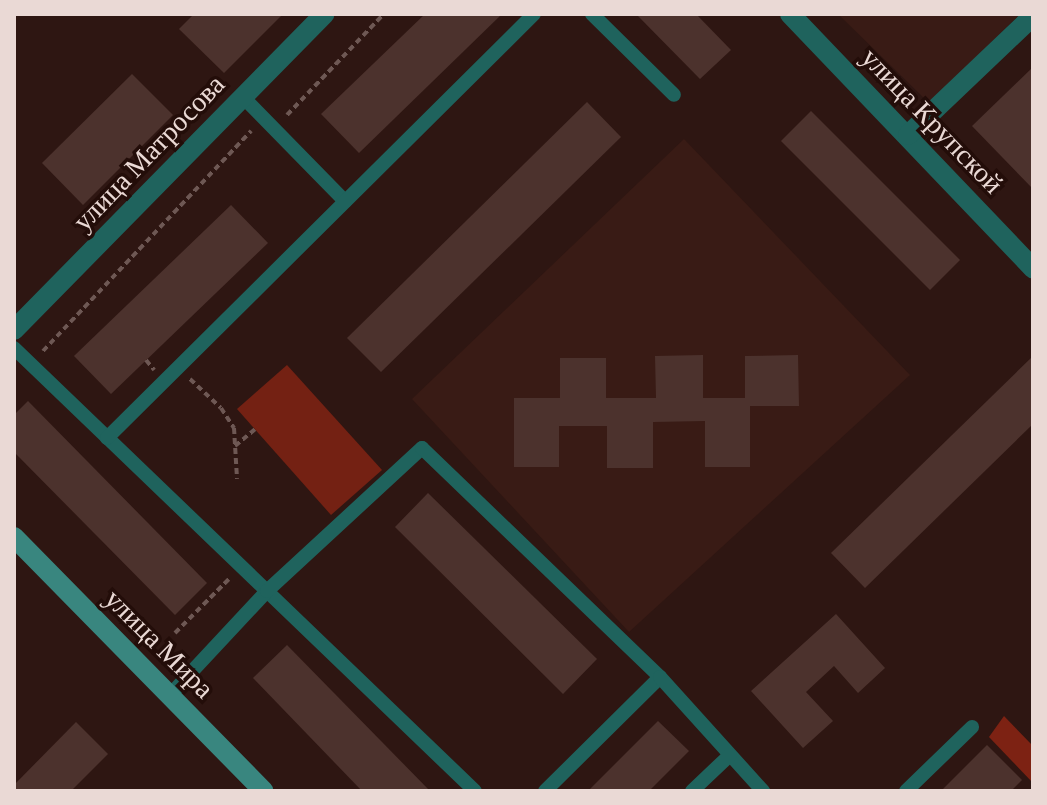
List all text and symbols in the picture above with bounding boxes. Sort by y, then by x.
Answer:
street label: улица Крупской [854,41,1010,201]
street label: улица Матросова [66,68,232,238]
street label: улица Мира [97,582,221,706]

